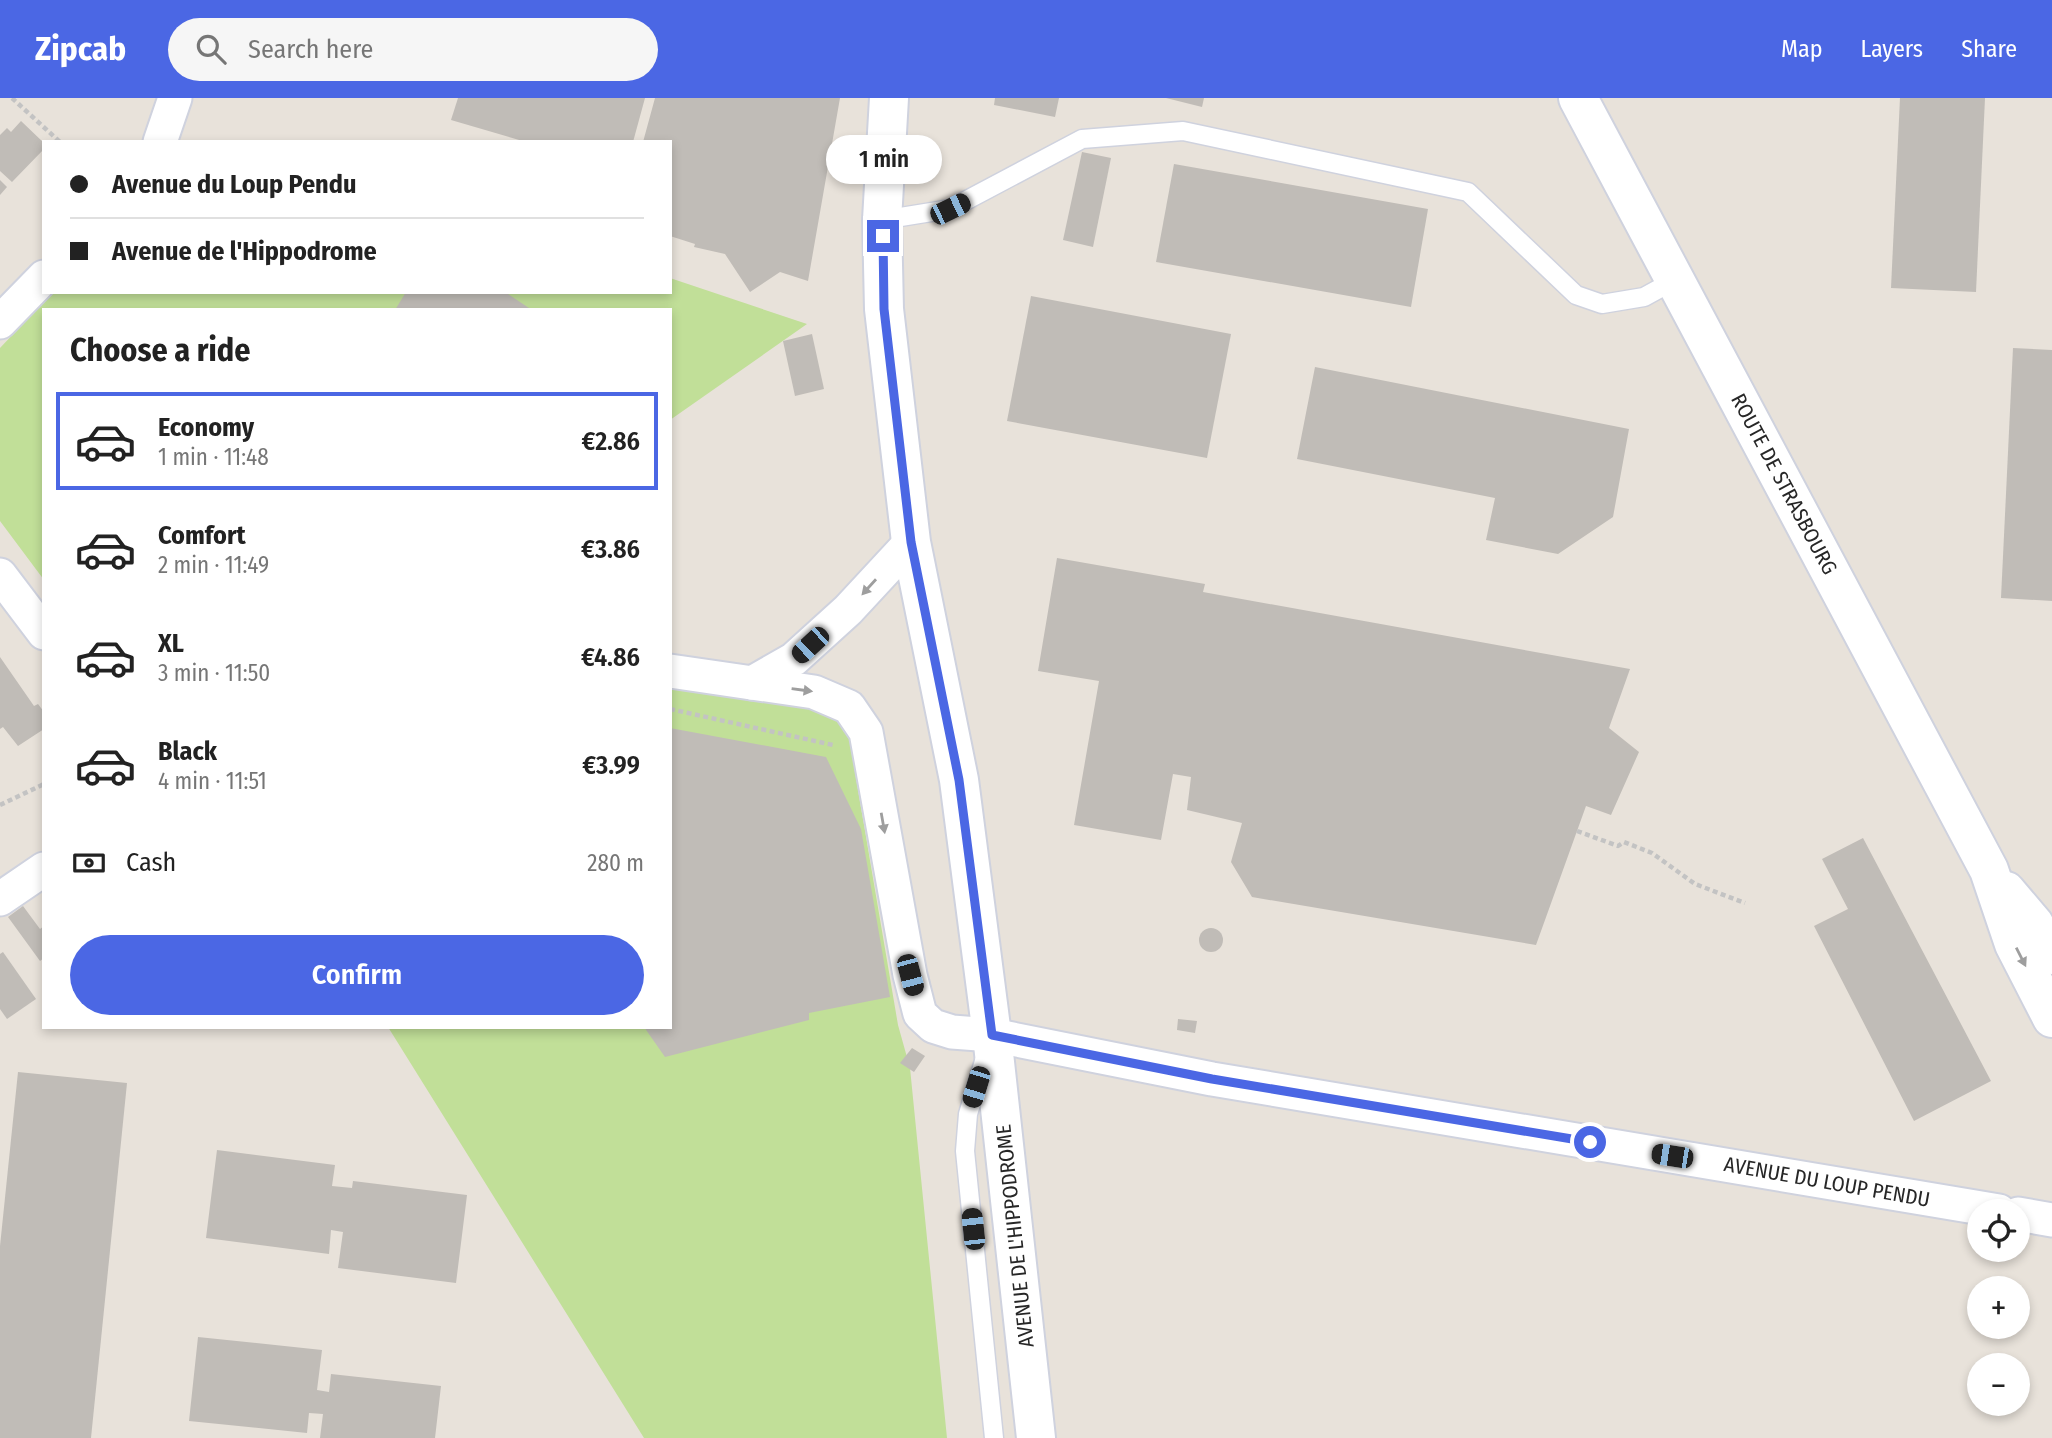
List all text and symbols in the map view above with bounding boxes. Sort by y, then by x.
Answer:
search box [168,18,658,81]
text: Zipcab [35,29,126,69]
icon: search [192,30,230,68]
text: Search here [248,34,373,65]
text: Map [1781,35,1823,63]
text: Layers [1861,35,1923,63]
text: Share [1961,35,2017,63]
callout: 1 min [825,135,941,184]
text: 1 min [859,145,909,173]
text: Avenue du Loup Pendu [112,169,356,200]
car [927,190,974,228]
route end [867,220,899,252]
text: Avenue de l'Hippodrome [112,236,377,267]
text: Choose a ride [70,331,251,369]
street label: ROUTE DE STRASBOURG [1725,389,1843,579]
icon: car [74,410,137,473]
text: Economy [158,412,254,443]
text: €2.86 [582,426,640,457]
text: 1 min · 11:48 [158,443,269,471]
icon: car [74,518,137,581]
text: Comfort [158,520,246,551]
text: €3.86 [581,534,640,565]
text: 2 min · 11:49 [158,551,269,579]
one-way arrow [861,578,877,596]
car [788,623,833,667]
icon: car [74,626,137,689]
text: XL [158,628,184,659]
text: €4.86 [581,642,640,673]
text: 3 min · 11:50 [158,659,270,687]
one-way arrow [791,685,813,696]
icon: car [74,734,137,797]
text: Black [158,736,217,767]
text: €3.99 [582,750,640,781]
text: 4 min · 11:51 [158,767,267,795]
one-way arrow [878,813,889,835]
icon: cash [70,844,108,882]
text: Cash [126,847,176,878]
text: 280 m [587,849,644,877]
button: Confirm [70,935,644,1015]
one-way arrow [2015,947,2026,967]
car [895,952,926,998]
car [960,1064,993,1110]
street label: AVENUE DE L'HIPPODROME [990,1123,1040,1349]
route start [1574,1126,1606,1158]
car [1650,1142,1695,1170]
street label: AVENUE DU LOUP PENDU [1722,1151,1932,1213]
map controls [1967,1199,2030,1416]
button: locate [1967,1199,2030,1262]
car [961,1207,986,1251]
button: + [1967,1276,2030,1339]
button: − [1967,1353,2030,1416]

